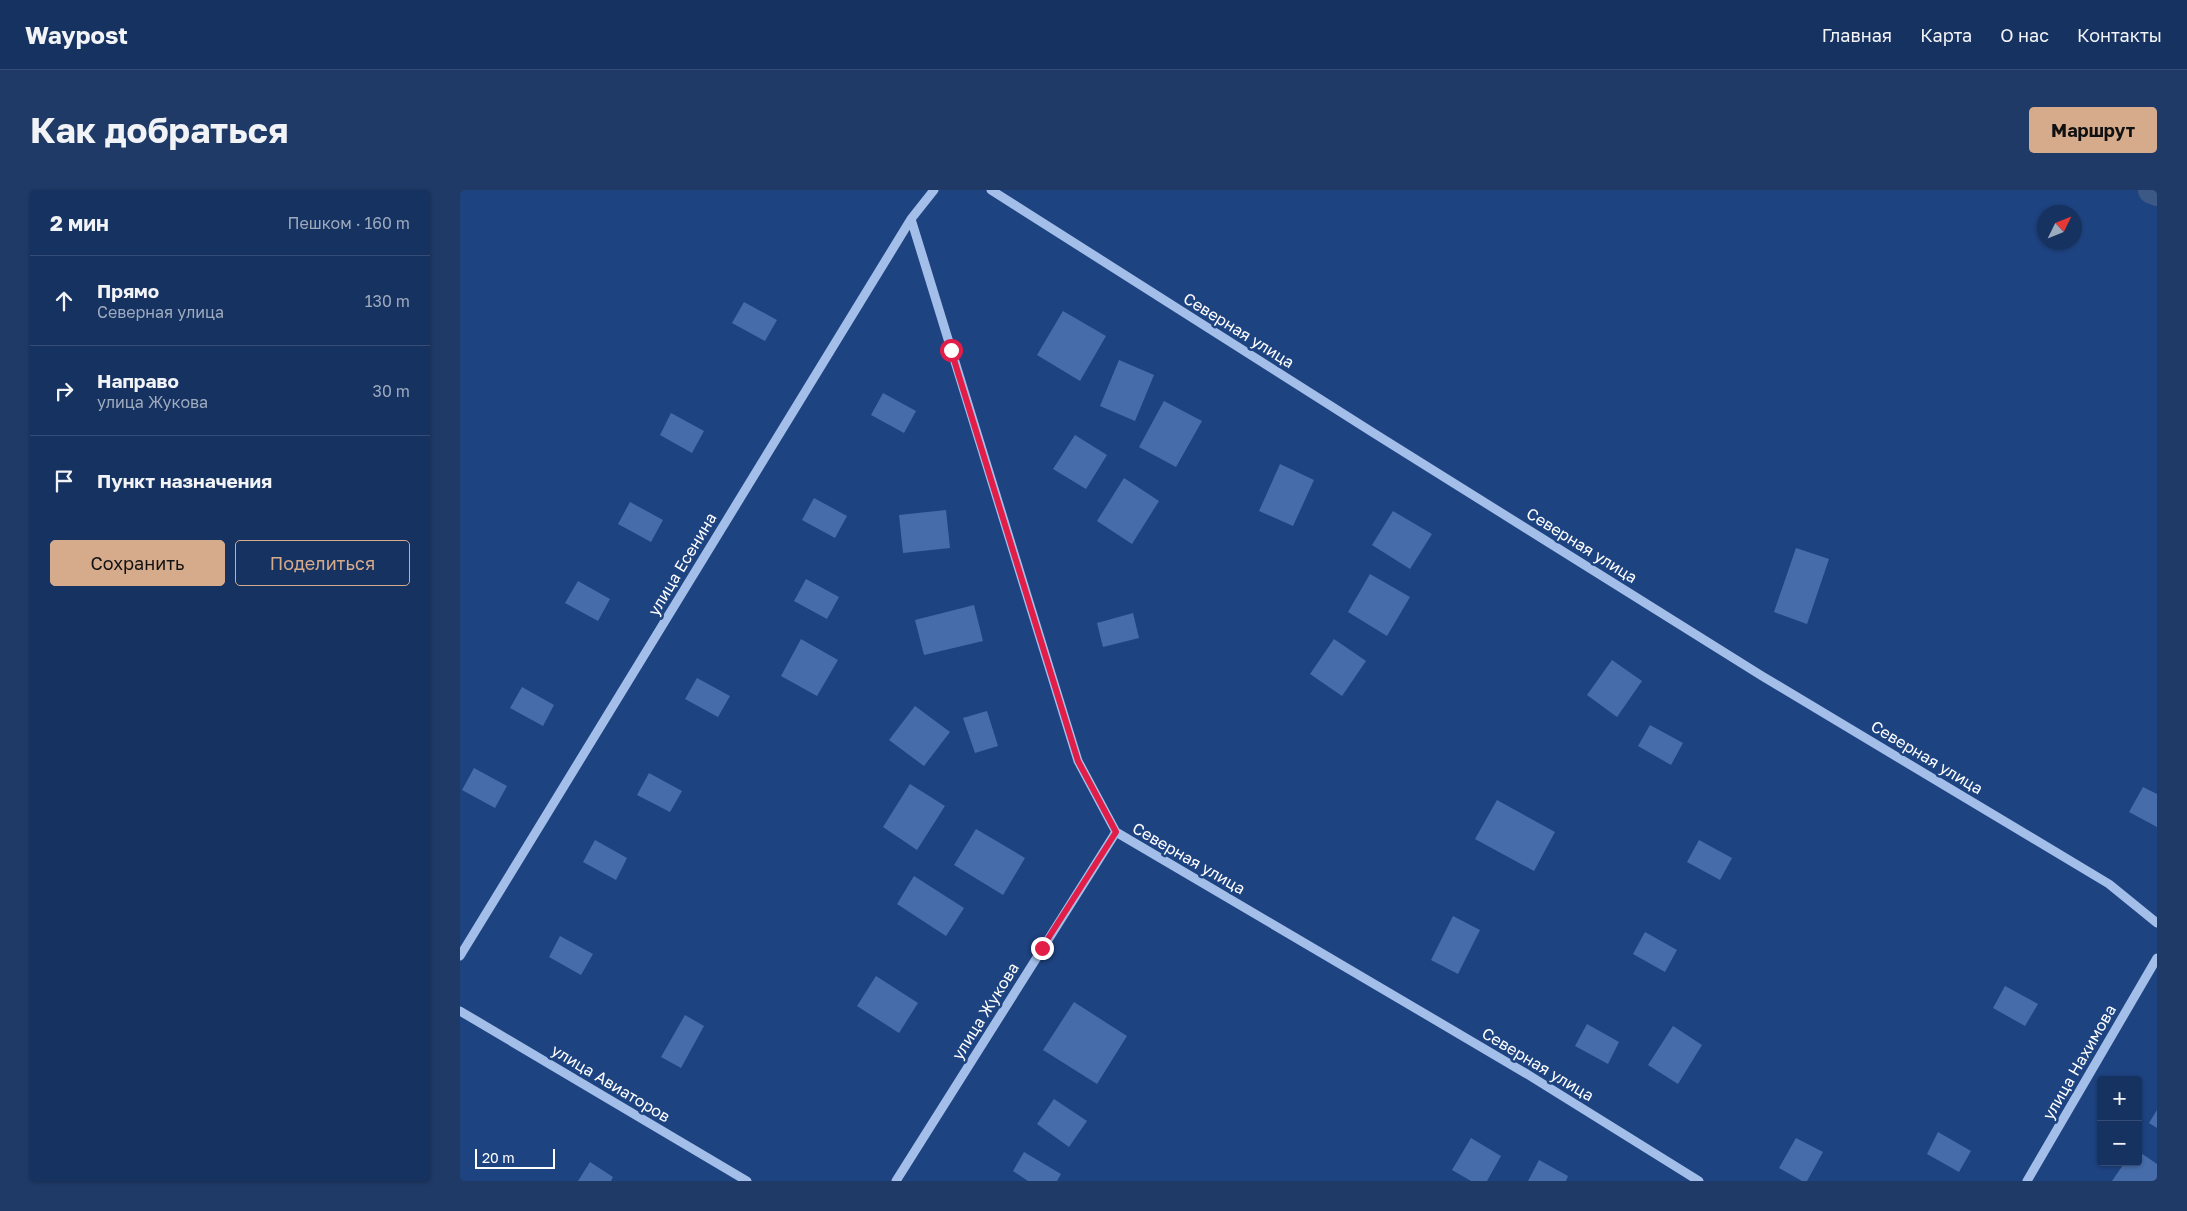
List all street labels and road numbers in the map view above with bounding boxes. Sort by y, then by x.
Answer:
street label: Северная улица [1180,288,1298,372]
street label: Северная улица [1523,503,1641,587]
street label: улица Есенина [643,509,721,619]
street label: Северная улица [1867,716,1987,798]
street label: Северная улица [1129,818,1249,898]
street label: улица Жукова [947,959,1023,1063]
street label: улица Нахимова [2038,1001,2120,1123]
street label: Северная улица [1478,1023,1598,1105]
street label: улица Авиаторов [548,1040,674,1126]

